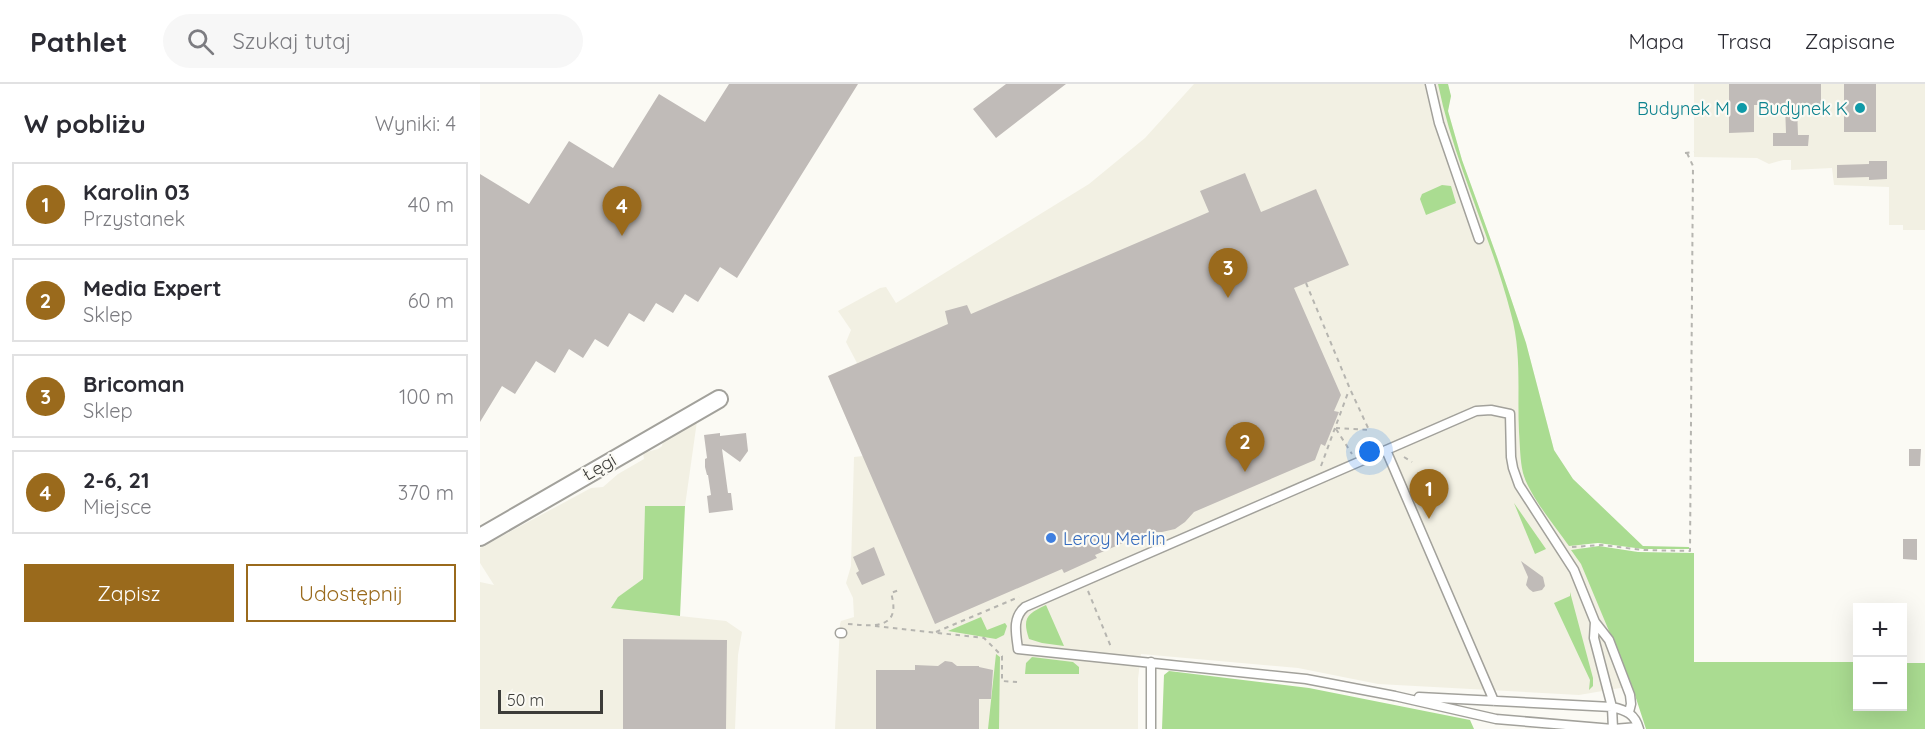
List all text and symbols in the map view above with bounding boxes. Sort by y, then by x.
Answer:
search box [163,14,583,68]
text: Pathlet [30,24,127,59]
icon: search [184,25,217,58]
text: Szukaj tutaj [232,27,352,55]
text: Mapa [1629,28,1684,54]
text: Trasa [1717,28,1772,54]
text: Zapisane [1805,28,1895,54]
place label: Budynek M [1637,97,1730,120]
place label: Budynek K [1758,97,1848,120]
marker: Budynek M [1735,101,1749,115]
marker: Budynek K [1853,101,1867,115]
text: W pobliżu [24,107,146,140]
text: Wyniki: 4 [375,111,456,136]
text: Karolin 03 [83,178,190,206]
pin: 4 [602,186,642,236]
text: 1 [42,192,49,217]
text: 40 m [408,192,454,217]
text: Przystanek [83,206,185,231]
pin: 3 [1208,248,1248,298]
text: Media Expert [83,274,222,302]
text: 2 [40,288,51,313]
text: 60 m [408,288,454,313]
text: Sklep [83,302,133,327]
text: Bricoman [83,370,185,398]
text: 3 [40,384,51,409]
text: 100 m [399,384,454,409]
text: Sklep [83,398,133,423]
pin: 2 [1226,422,1264,472]
your location [1355,437,1384,466]
street label: Łęgi [578,448,620,486]
text: 2-6, 21 [83,466,150,494]
pin: 1 [1410,470,1448,519]
text: 4 [40,480,51,505]
text: 370 m [398,480,454,505]
text: Miejsce [83,494,152,519]
place label: Leroy Merlin [1063,527,1166,550]
marker: Leroy Merlin [1044,531,1058,545]
button: Zapisz [24,564,234,622]
button: Udostępnij [246,564,456,622]
map controls [1853,603,1907,711]
button: + [1853,603,1907,657]
button: − [1853,657,1907,711]
scale bar [498,687,603,714]
text: 50 m [507,690,544,710]

